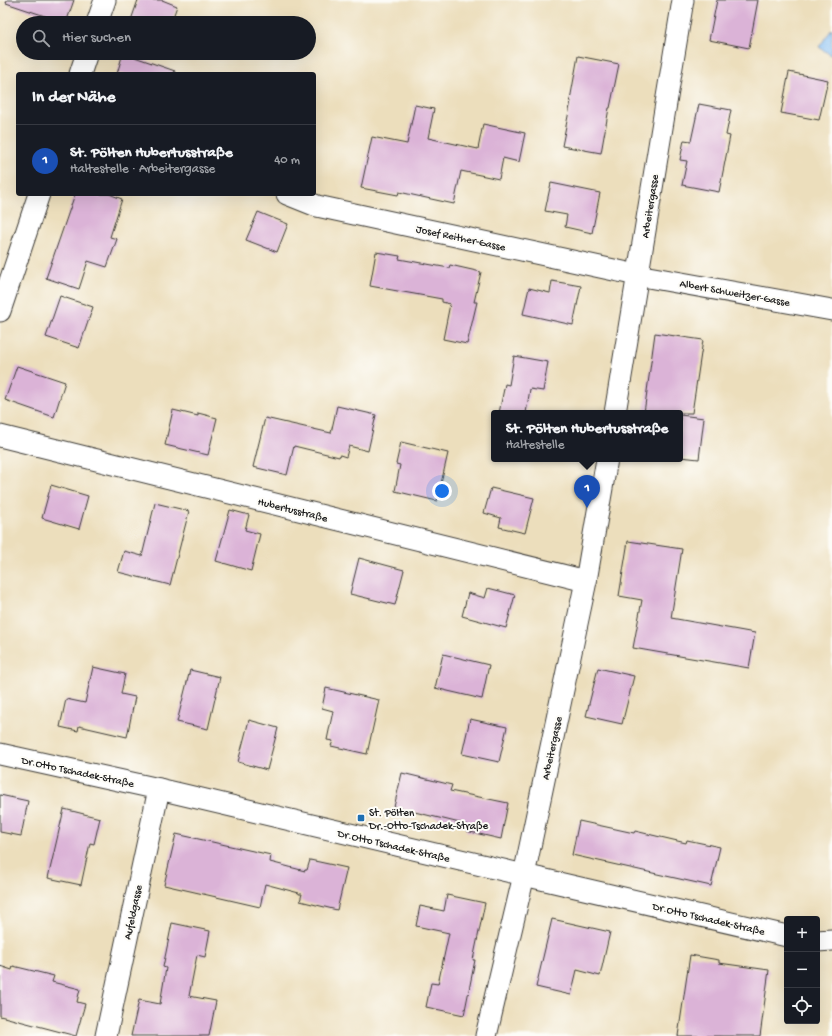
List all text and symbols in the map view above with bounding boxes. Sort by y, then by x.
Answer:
search box [16,16,316,60]
icon: search [30,27,52,49]
text: Hier suchen [62,29,131,47]
text: In der Nähe [32,88,115,108]
text: St. Pölten Hubertusstraße [70,144,233,162]
text: 1 [42,153,48,168]
text: 40 m [274,153,300,168]
text: Haltestelle · Arbeitergasse [70,162,215,177]
street label: Arbeitergasse [640,173,662,239]
street label: Josef Reither-Gasse [415,223,507,254]
street label: Albert Schweitzer-Gasse [679,278,791,310]
popup [491,410,683,462]
text: St. Pölten Hubertusstraße [506,420,668,438]
text: Haltestelle [506,438,564,453]
pin: 1 [574,475,600,508]
your location [432,481,452,501]
street label: Hubertusstraße [256,496,329,525]
street label: Arbeitergasse [540,715,566,781]
street label: Dr.Otto Tschadek-Straße [19,755,135,791]
place label: St. Pölten Dr.-Otto-Tschadek-Straße [368,808,489,833]
marker: St. Pölten Dr.-Otto-Tschadek-Straße [356,813,366,823]
street label: Dr.Otto Tschadek-Straße [335,828,451,866]
street label: Aufeldgasse [121,883,146,941]
street label: Dr.Otto Tschadek-Straße [650,901,766,939]
map controls [784,916,820,1024]
button: + [784,916,820,952]
button: − [784,952,820,988]
button: locate [784,988,820,1024]

